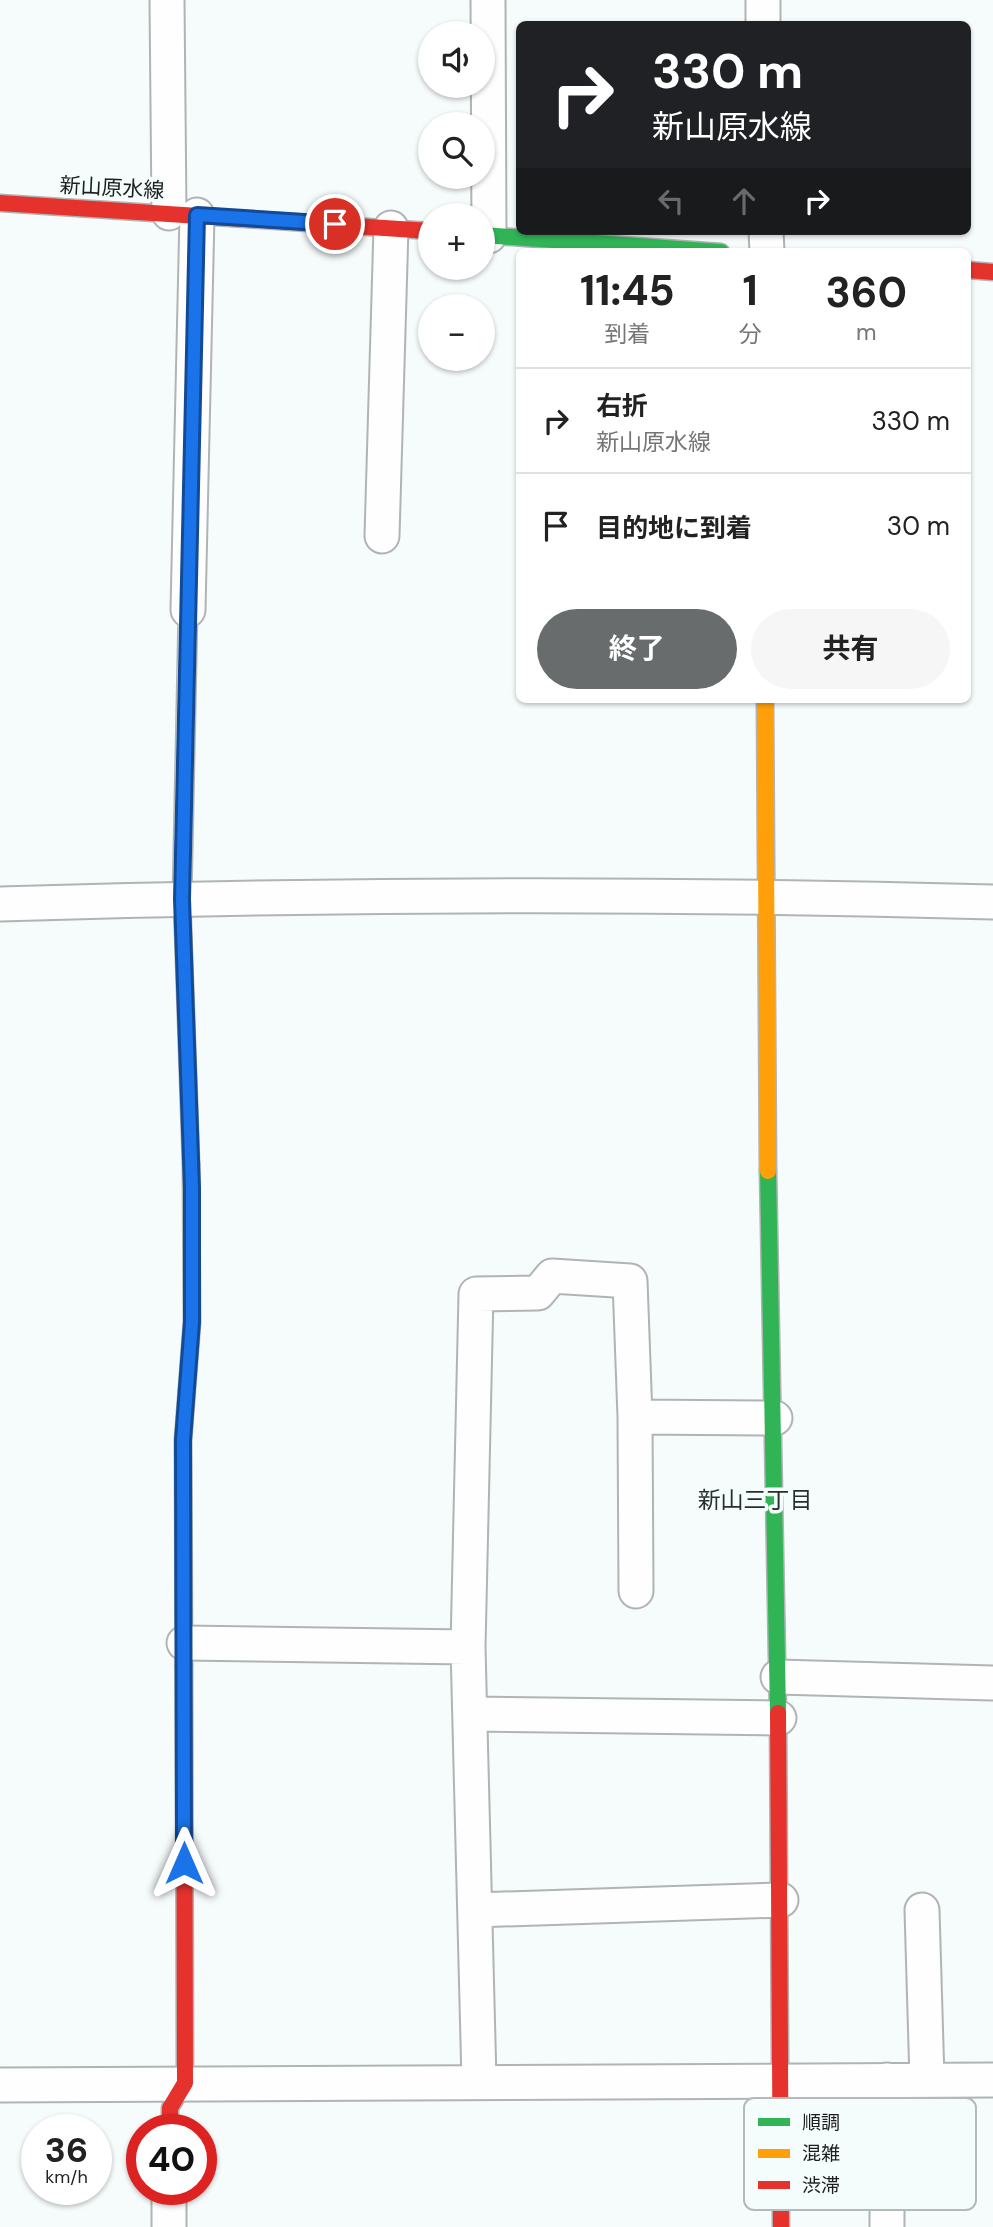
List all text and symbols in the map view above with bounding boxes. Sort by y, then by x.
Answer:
map controls [418,21,495,371]
button: sound [418,21,495,98]
text: 330 m [652,39,803,103]
icon: right [537,49,628,140]
text: 新山原水線 [652,106,812,148]
button: search [418,112,495,189]
street label: 新山原水線 [59,171,165,205]
icon: left [652,182,690,220]
icon: ahead [725,182,763,220]
icon: right [798,182,836,220]
pin [305,194,365,254]
button: + [418,203,495,280]
icon: arrive [316,205,354,243]
text: 11:45 [580,263,675,318]
text: 1 [742,263,758,318]
text: 360 [825,265,907,320]
button: − [418,294,495,371]
text: m [856,317,877,347]
text: 到着 [604,319,650,349]
text: 分 [739,319,762,349]
text: 右折 [596,389,648,423]
icon: right [537,402,575,440]
text: 330 m [871,404,950,438]
text: 新山原水線 [596,427,711,457]
icon: arrive [537,507,575,545]
text: 30 m [887,509,950,543]
text: 目的地に到着 [596,511,752,545]
button: 終了 [537,609,737,689]
button: 共有 [751,609,950,689]
district label: 新山三丁目 [698,1485,813,1515]
position arrow [147,1826,221,1900]
legend [744,2098,976,2210]
text: 順調 [802,2110,840,2135]
speed limit sign: 40 [126,2114,217,2205]
text: 36 [45,2127,88,2173]
text: 混雑 [802,2141,840,2166]
text: km/h [45,2165,88,2189]
text: 渋滞 [802,2173,840,2198]

